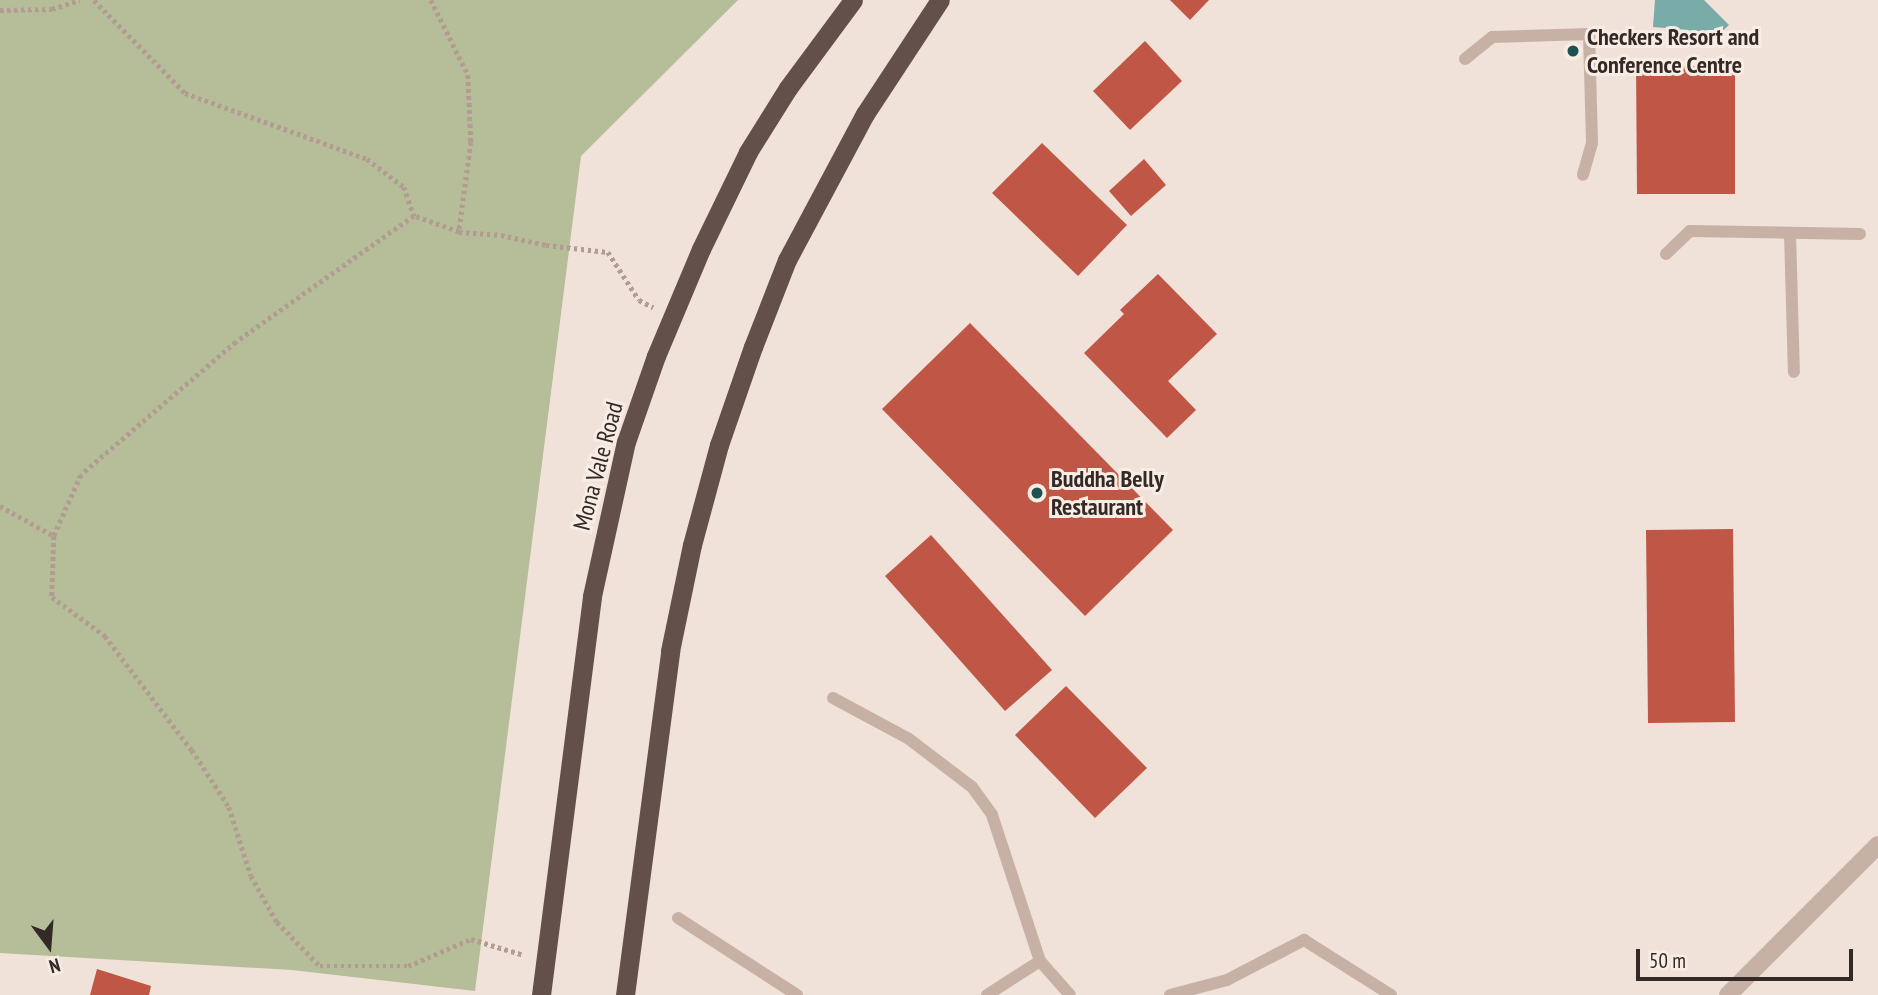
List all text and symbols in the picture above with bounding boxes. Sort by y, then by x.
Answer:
place label: Checkers Resort and Conference Centre [1587,23,1759,79]
marker: Checkers Resort and Conference Centre [1565,43,1581,59]
street label: Mona Vale Road [567,398,629,534]
place label: Buddha Belly Restaurant [1051,465,1164,521]
marker: Buddha Belly Restaurant [1029,485,1045,501]
north arrow [14,911,84,981]
scale bar [1640,936,1857,980]
text: 50 m [1649,947,1686,974]
text: N [47,953,63,979]

